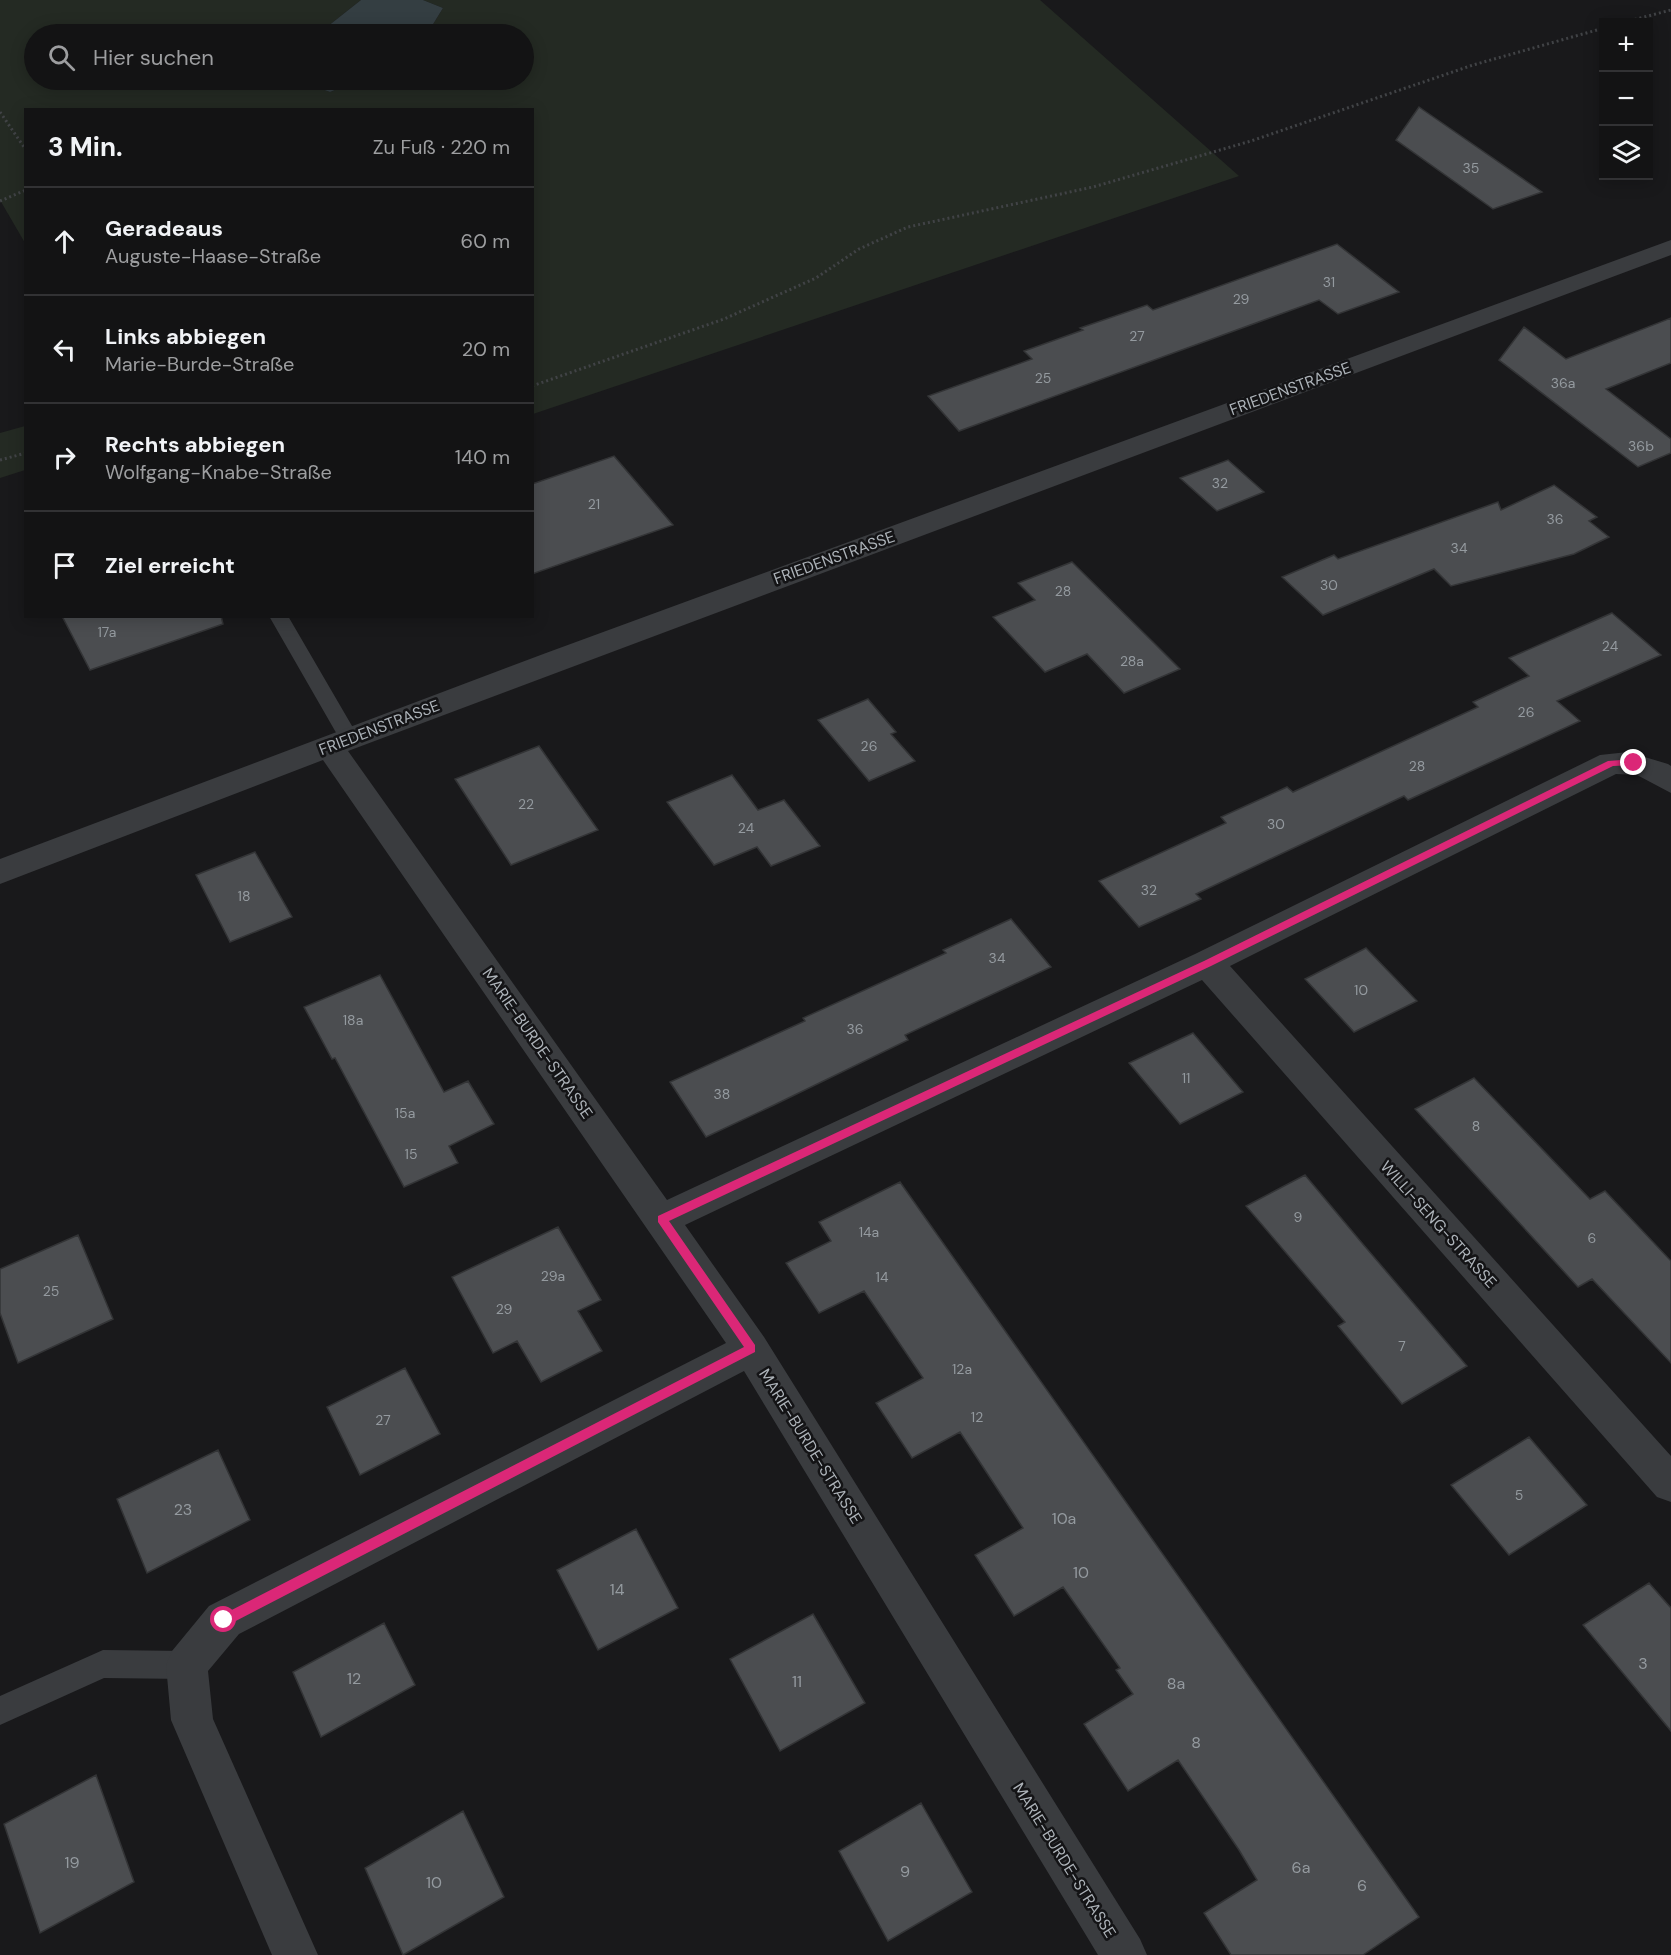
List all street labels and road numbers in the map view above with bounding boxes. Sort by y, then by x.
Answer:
street label: FRIEDENSTRASSE [1227,357,1354,420]
street label: FRIEDENSTRASSE [771,526,898,589]
street label: FRIEDENSTRASSE [316,695,443,760]
street label: MARIE-BURDE-STRASSE [478,964,598,1123]
street label: WILLI-SENG-STRASSE [1376,1156,1501,1292]
street label: MARIE-BURDE-STRASSE [754,1365,867,1528]
street label: MARIE-BURDE-STRASSE [1008,1779,1121,1942]

